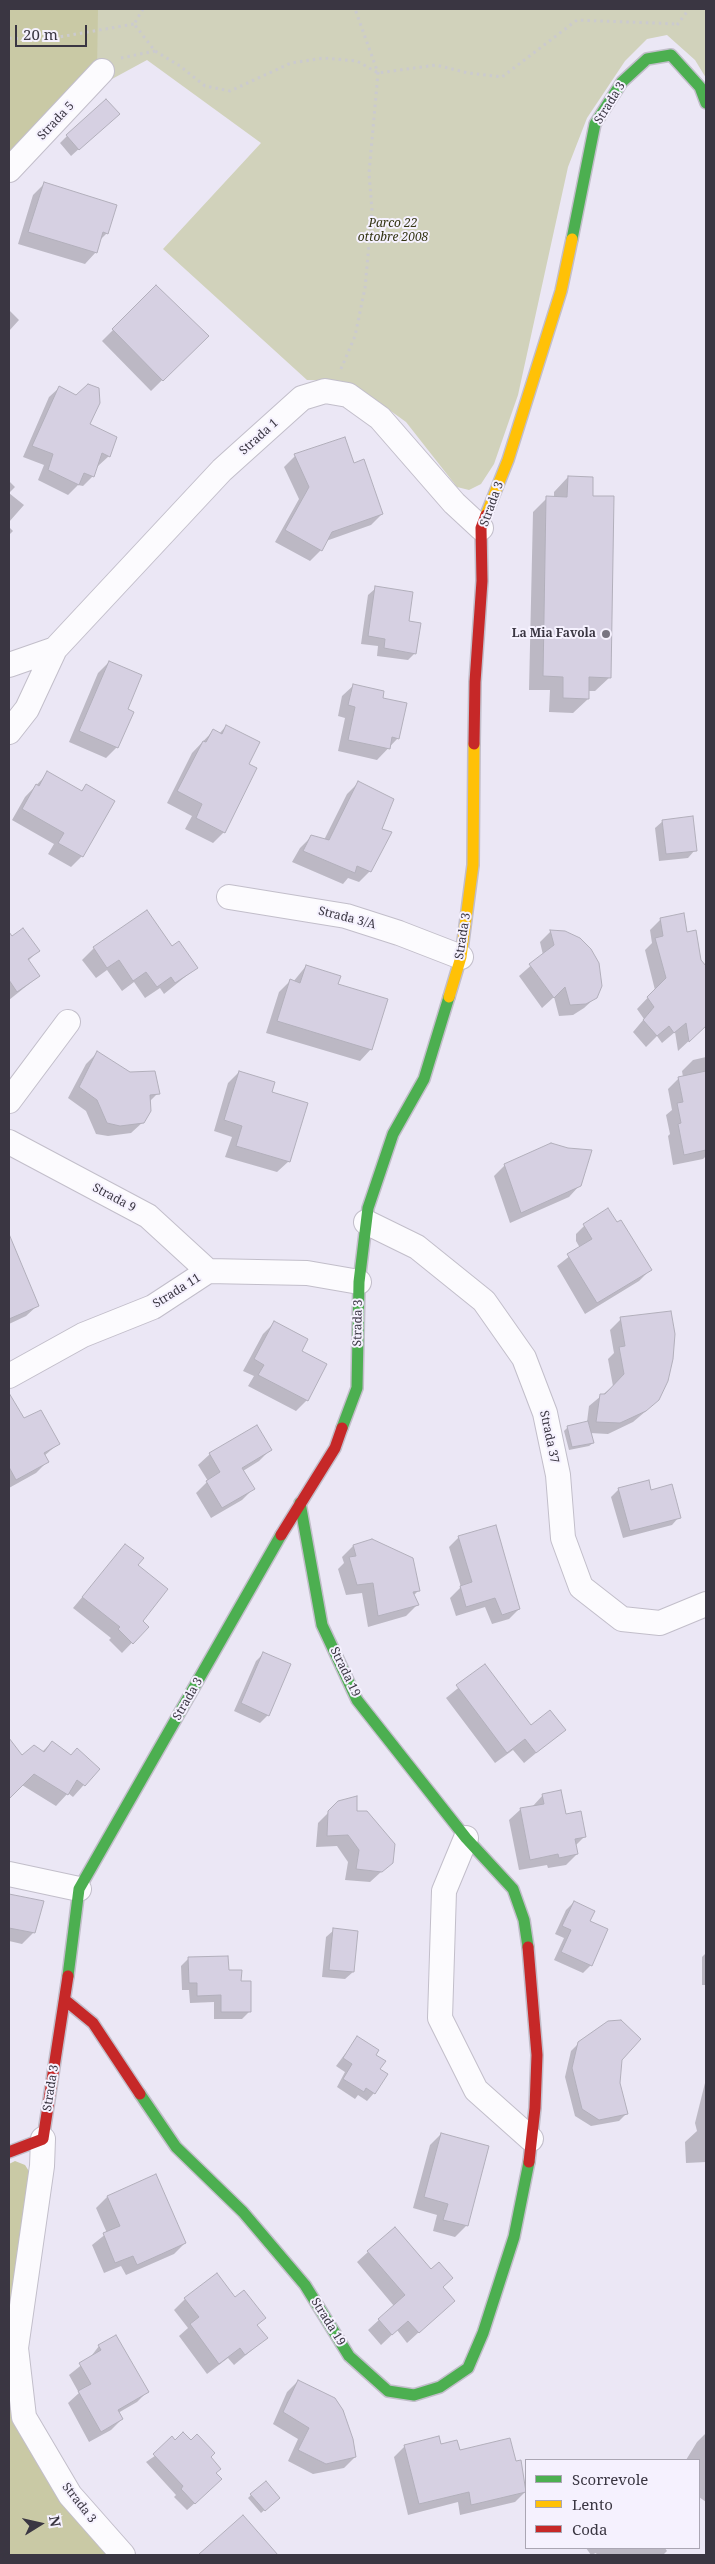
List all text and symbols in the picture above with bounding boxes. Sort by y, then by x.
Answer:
scale bar [18,15,90,47]
text: 20 m [23,24,58,44]
street label: Strada 3 [591,79,629,127]
street label: Strada 5 [35,99,77,143]
park label: Parco 22 ottobre 2008 [358,217,428,245]
street label: Strada 1 [237,416,281,458]
street label: Strada 3 [477,480,507,528]
place label: La Mia Favola [512,627,596,641]
marker: La Mia Favola [600,628,612,640]
street label: Strada 3/A [317,904,377,932]
street label: Strada 3 [452,912,474,960]
street label: Strada 9 [90,1181,138,1215]
street label: Strada 11 [150,1271,204,1311]
street label: Strada 3 [350,1299,366,1347]
street label: Strada 37 [536,1409,562,1465]
street label: Strada 19 [327,1645,363,1699]
street label: Strada 3 [170,1675,206,1723]
street label: Strada 3 [40,2064,62,2112]
street label: Strada 19 [308,2295,348,2349]
legend [525,2459,700,2549]
text: Scorrevole [572,2469,648,2489]
street label: Strada 3 [59,2480,99,2526]
text: Lento [572,2494,613,2514]
north arrow [15,2499,65,2549]
text: N [45,2514,66,2528]
text: Coda [572,2519,608,2539]

